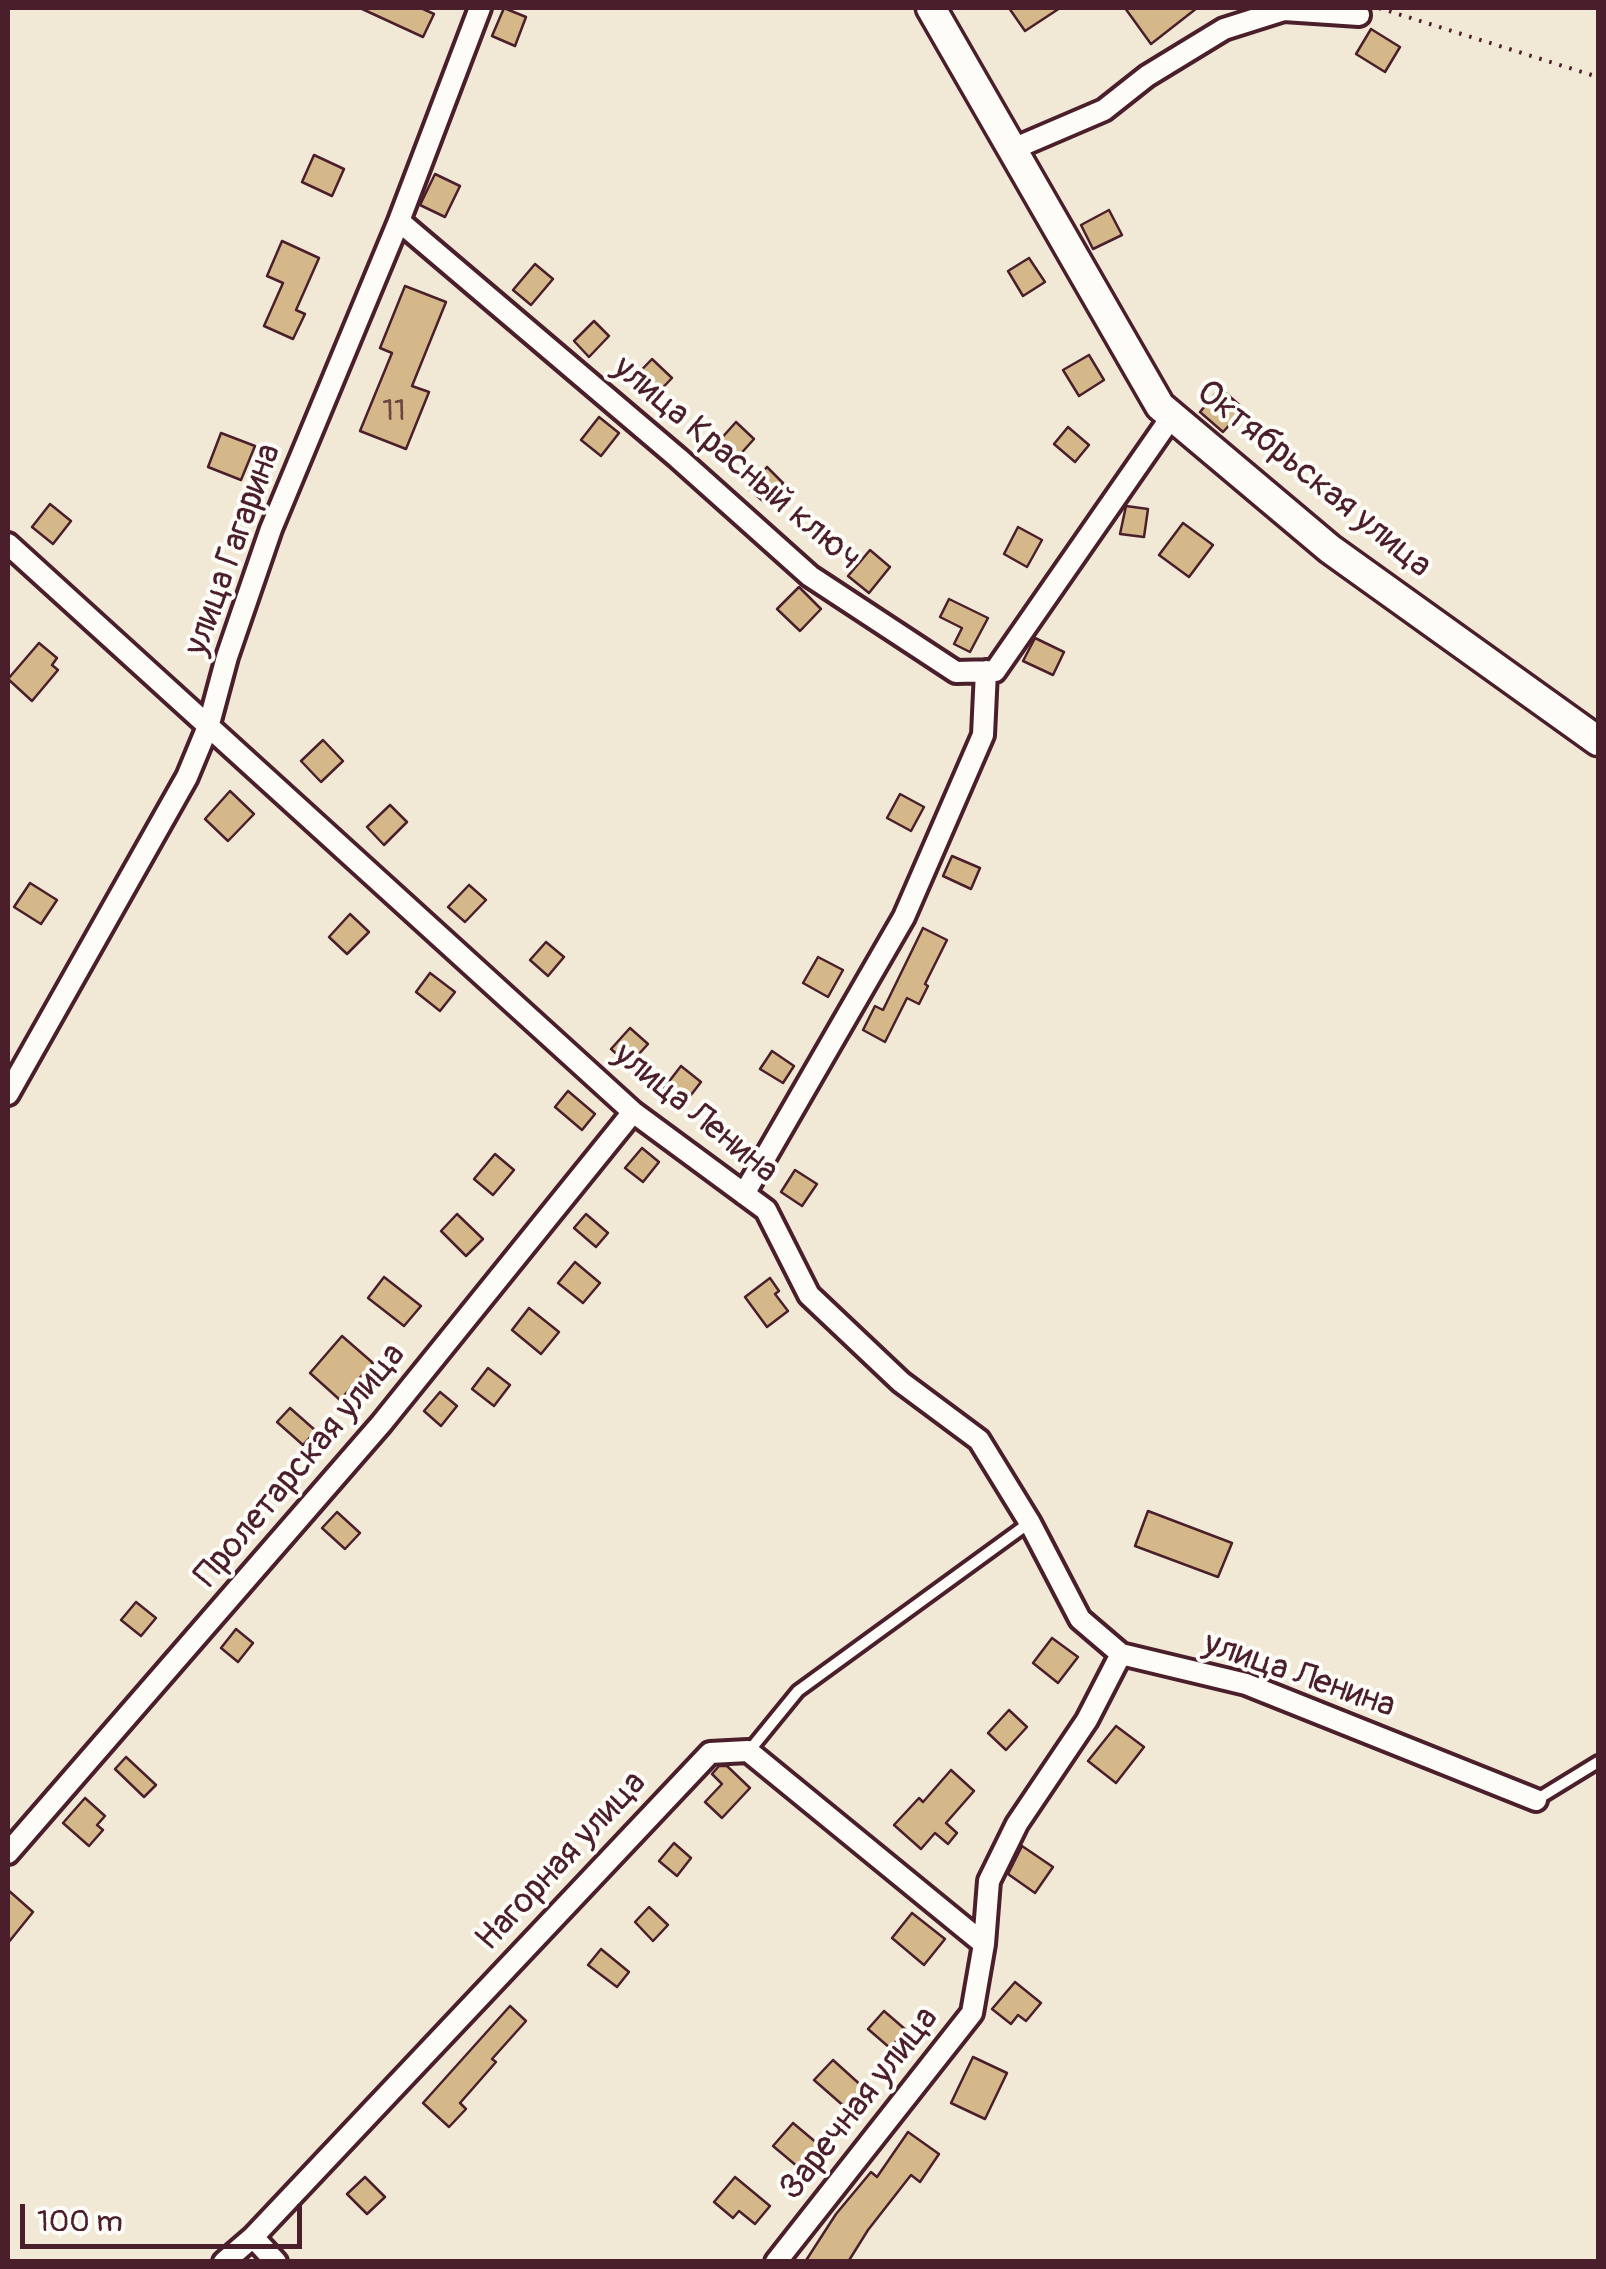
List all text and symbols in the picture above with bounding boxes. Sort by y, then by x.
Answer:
street label: улица Красный ключ [603,348,869,580]
street label: Октябрьская улица [1187,372,1439,588]
house number: 11 [382,394,406,430]
street label: улица Гагарина [176,439,292,661]
street label: улица Ленина [604,1035,786,1193]
street label: Пролетарская улица [187,1335,415,1597]
street label: улица Ленина [1198,1624,1400,1728]
street label: Нагорная улица [468,1763,656,1961]
street label: Заречная улица [772,1999,948,2209]
scale bar [25,2184,308,2246]
text: 100 m [37,2203,123,2240]

